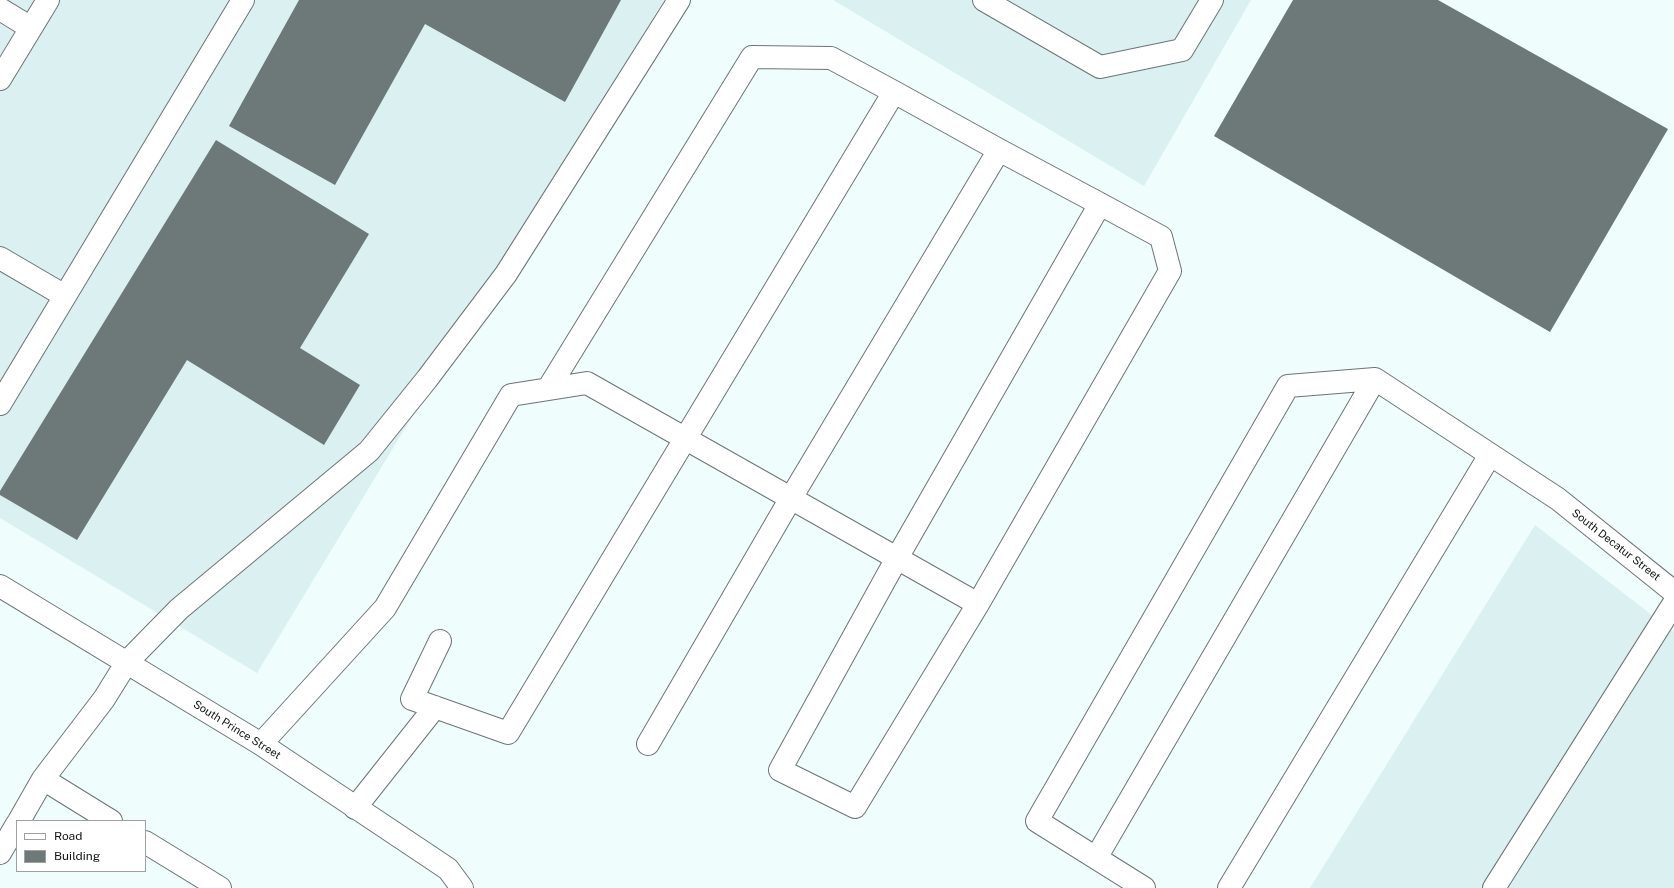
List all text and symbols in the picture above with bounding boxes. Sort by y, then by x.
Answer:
street label: South Decatur Street [1569,506,1663,584]
street label: South Prince Street [191,698,283,762]
legend [16,820,146,872]
text: Road [54,829,82,843]
text: Building [54,849,100,863]

